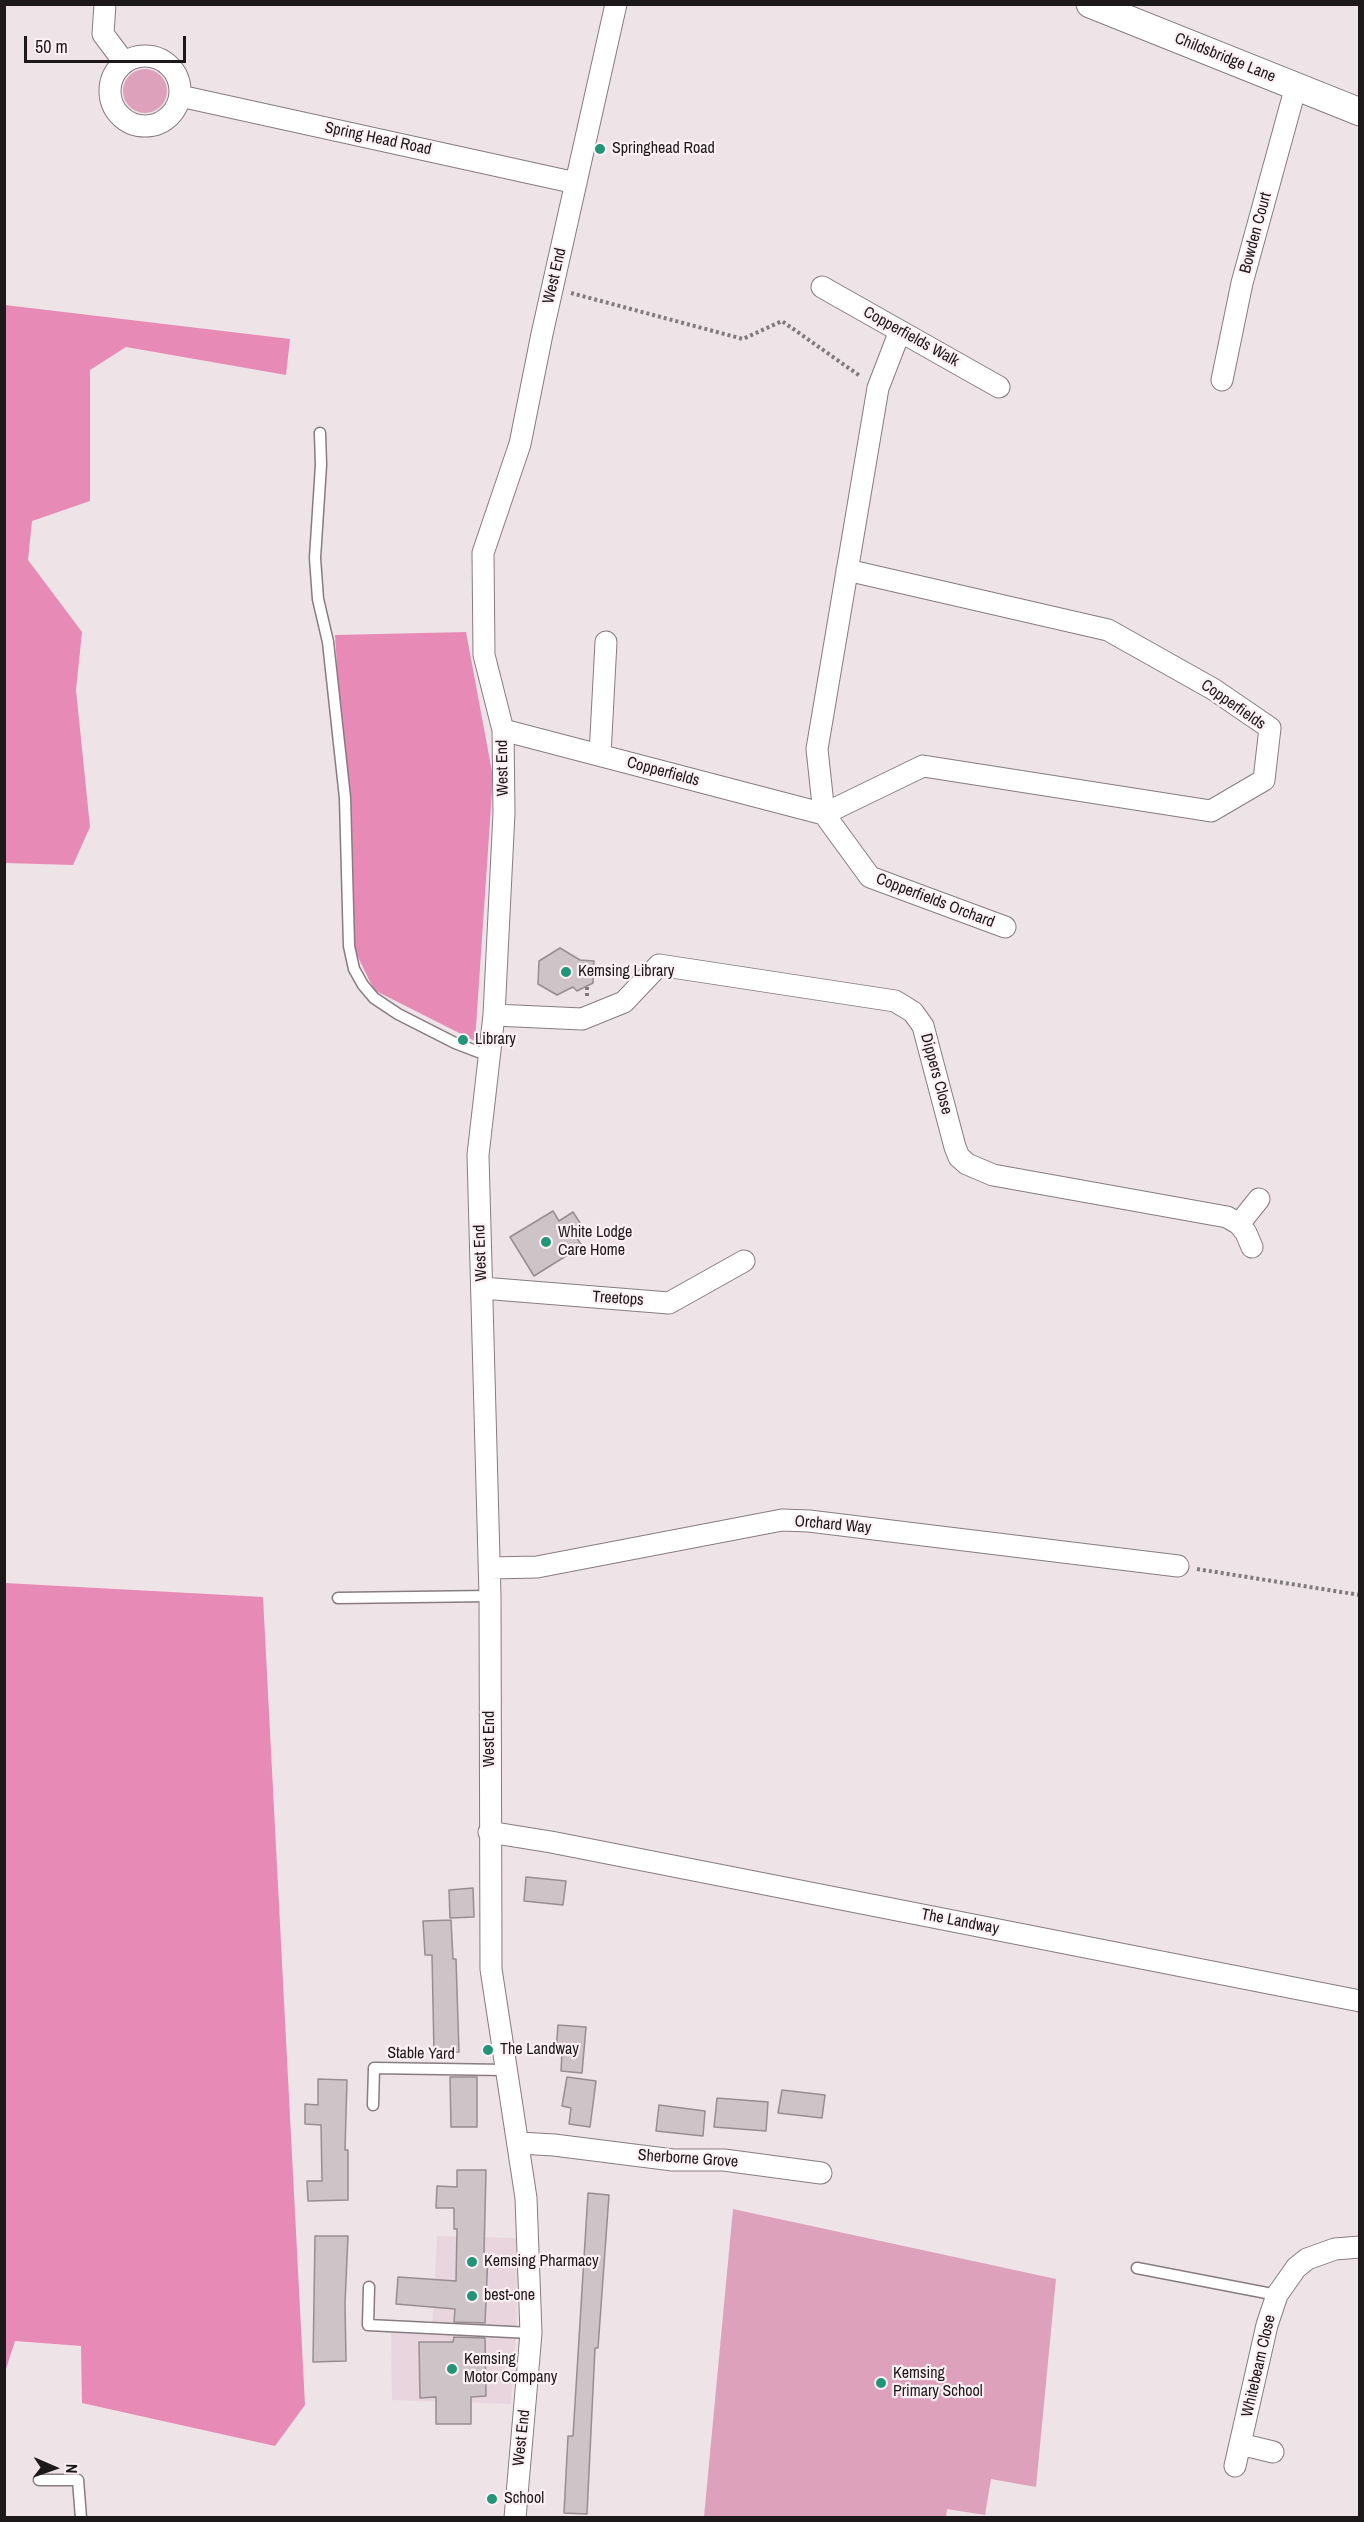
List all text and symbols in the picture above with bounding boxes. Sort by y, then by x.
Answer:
scale bar [27,24,189,62]
street label: Childsbridge Lane [1172,29,1278,87]
text: 50 m [35,34,68,59]
street label: Spring Head Road [323,118,433,160]
place label: Springhead Road [612,139,715,159]
marker: Springhead Road [593,142,607,156]
street label: Bowden Court [1236,190,1276,276]
street label: West End [539,246,571,306]
street label: Copperfields Walk [860,303,962,371]
street label: Copperfields [1197,676,1269,734]
street label: West End [493,740,513,796]
street label: Copperfields [625,753,701,791]
street label: Copperfields Orchard [873,870,997,932]
place label: Kemsing Library [578,962,674,982]
marker: Kemsing Library [559,965,573,979]
place label: Library [475,1030,516,1050]
street label: Dippers Close [916,1031,956,1117]
marker: Library [456,1033,470,1047]
place label: White Lodge Care Home [558,1223,632,1261]
street label: West End [470,1224,492,1282]
marker: White Lodge Care Home [539,1235,553,1249]
street label: Treetops [592,1288,644,1310]
street label: Orchard Way [794,1512,872,1538]
street label: West End [480,1711,500,1767]
street label: The Landway [920,1905,1000,1939]
place label: The Landway [500,2040,579,2060]
marker: The Landway [481,2043,495,2057]
street label: Stable Yard [387,2044,455,2064]
street label: Sherborne Grove [637,2146,739,2172]
place label: Kemsing Pharmacy [484,2252,598,2272]
marker: Kemsing Pharmacy [465,2255,479,2269]
place label: best-one [484,2286,535,2306]
marker: best-one [465,2289,479,2303]
street label: Whitebeam Close [1238,2313,1280,2419]
place label: Kemsing Motor Company [464,2350,557,2388]
marker: Kemsing Motor Company [445,2362,459,2376]
place label: Kemsing Primary School [893,2364,983,2402]
marker: Kemsing Primary School [874,2376,888,2390]
street label: West End [509,2409,535,2467]
north arrow [24,2438,84,2498]
text: N [61,2463,83,2474]
place label: School [504,2489,544,2509]
marker: School [485,2492,499,2506]

